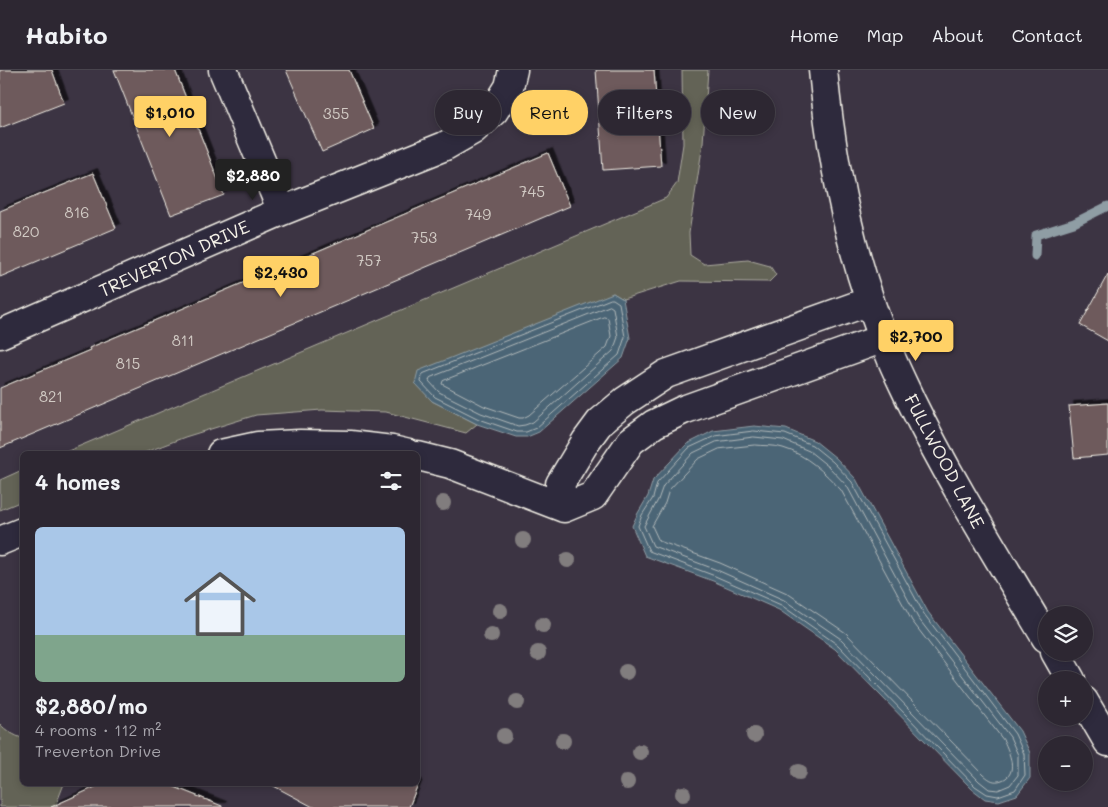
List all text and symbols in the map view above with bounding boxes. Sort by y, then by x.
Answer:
text: Habito [25,19,108,50]
text: Home [790,23,839,47]
text: Map [867,23,903,47]
text: About [931,23,984,47]
text: Contact [1012,23,1083,47]
chip: Buy [435,90,501,135]
chip: Rent [511,90,588,135]
chip: Filters [598,90,691,135]
chip: New [701,90,775,135]
pin: $1,010 [129,96,211,138]
text: $1,010 [145,101,195,122]
house number: 355 [323,103,349,123]
pin: $2,880 [212,158,294,201]
text: $2,880 [226,164,280,185]
house number: 745 [519,181,545,201]
house number: 816 [65,202,89,222]
house number: 749 [465,204,491,224]
street label: TREVERTON DRIVE [95,214,253,302]
house number: 820 [13,221,39,241]
house number: 753 [411,227,437,247]
house number: 757 [356,250,382,270]
pin: $2,430 [240,256,322,298]
text: $2,430 [254,261,308,282]
pin: $2,700 [875,320,957,362]
text: $2,700 [889,325,943,346]
house number: 811 [172,330,194,350]
house number: 815 [116,353,140,373]
house number: 821 [39,386,63,406]
street label: FULLWOOD LANE [899,390,991,532]
icon: filters [377,467,405,495]
text: 4 homes [35,468,121,495]
icon: home [175,559,265,649]
map controls [1038,606,1093,791]
button: layers [1038,606,1093,661]
button: + [1038,671,1093,726]
text: $2,880/mo [35,692,147,719]
text: 4 rooms · 112 m² [35,719,161,740]
button: − [1038,736,1093,791]
text: Treverton Drive [35,740,161,761]

